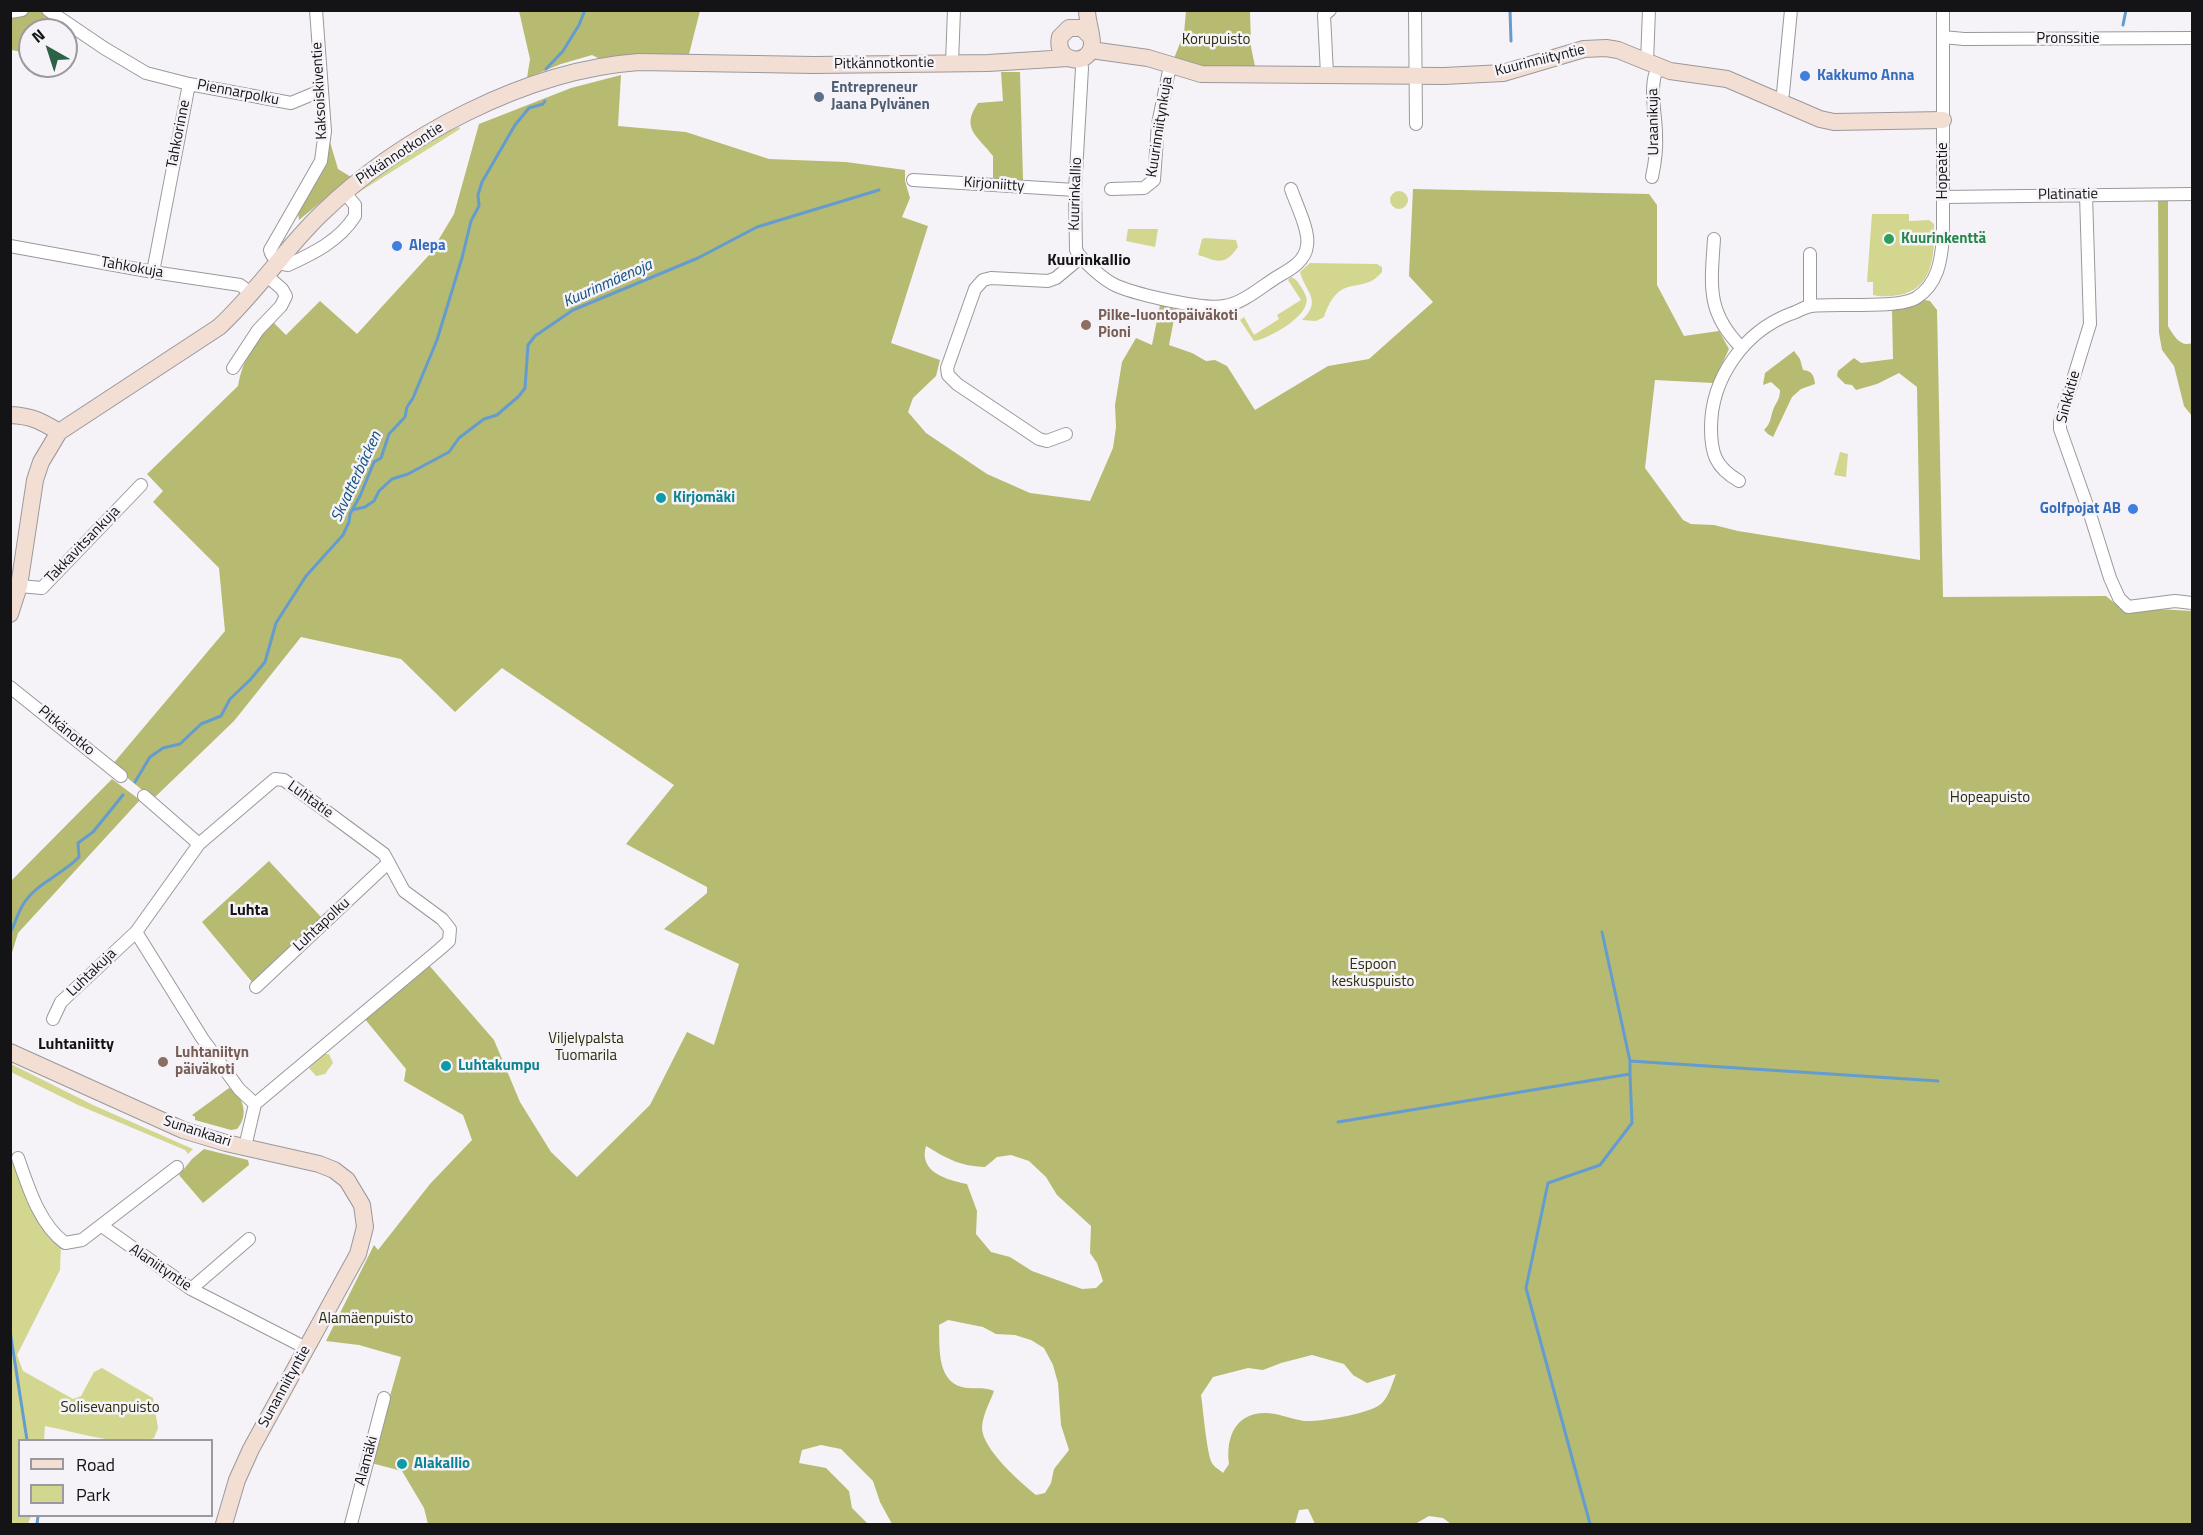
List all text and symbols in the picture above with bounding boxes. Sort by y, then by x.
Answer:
north arrow [18,18,78,78]
text: N [26,23,50,48]
street label: Pronssitie [2036,30,2100,48]
park label: Korupuisto [1182,31,1250,49]
street label: Kuurinniityntie [1493,41,1587,81]
street label: Kaksoiskiventie [308,42,332,140]
street label: Pitkännotkontie [834,54,934,74]
place label: Kakkumo Anna [1817,67,1914,85]
marker: Kakkumo Anna [1798,69,1812,83]
street label: Kuurinniitynkuja [1143,75,1177,179]
street label: Piennarpolku [196,76,280,110]
place label: Entrepreneur Jaana Pylvänen [831,79,930,114]
street label: Uraanikuja [1644,88,1664,156]
marker: Entrepreneur Jaana Pylvänen [812,90,826,104]
street label: Tahkorinne [164,98,194,170]
street label: Pitkännotkontie [353,119,447,189]
street label: Hopeatie [1934,142,1952,200]
street label: Kuurinkallio [1066,157,1086,231]
street label: Kirjoniitty [963,174,1025,196]
street label: Platinatie [2038,185,2098,205]
place label: Kuurinkenttä [1901,230,1986,248]
marker: Kuurinkenttä [1882,232,1896,246]
place label: Alepa [409,237,446,255]
marker: Alepa [390,239,404,253]
district label: Kuurinkallio [1047,251,1131,271]
street label: Tahkokuja [99,254,165,282]
water label: Kuurinmäenoja [561,256,655,312]
place label: Pilke-luontopäiväkoti Pioni [1098,307,1238,342]
marker: Pilke-luontopäiväkoti Pioni [1079,318,1093,332]
street label: Sinkkitie [2053,369,2085,425]
water label: Skvatterbäcken [328,429,386,525]
place label: Kirjomäki [673,489,735,507]
marker: Kirjomäki [654,491,668,505]
place label: Golfpojat AB [2040,500,2121,518]
marker: Golfpojat AB [2126,502,2140,516]
street label: Takkavitsankuja [42,503,124,587]
street label: Pitkänotko [34,702,98,760]
street label: Luhtatie [284,777,336,823]
park label: Hopeapuisto [1950,789,2030,807]
street label: Luhtapolku [290,894,354,956]
district label: Luhta [229,901,269,921]
street label: Luhtakuja [64,945,120,1001]
park label: Espoon keskuspuisto [1332,956,1414,991]
park label: Viljelypalsta Tuomarila [548,1030,624,1065]
district label: Luhtaniitty [38,1035,114,1055]
place label: Luhtaniityn päiväkoti [175,1044,249,1079]
marker: Luhtaniityn päiväkoti [156,1055,170,1069]
place label: Luhtakumpu [458,1057,540,1075]
marker: Luhtakumpu [439,1059,453,1073]
street label: Sunankaari [161,1113,233,1151]
street label: Alaniityntie [125,1241,195,1295]
park label: Alamäenpuisto [319,1310,413,1328]
street label: Sunanniityntie [255,1343,315,1431]
park label: Solisevanpuisto [60,1399,160,1417]
street label: Alamäki [352,1434,382,1488]
legend [18,1439,213,1517]
text: Road [76,1451,115,1478]
place label: Alakallio [414,1455,470,1473]
marker: Alakallio [395,1457,409,1471]
text: Park [76,1481,110,1508]

